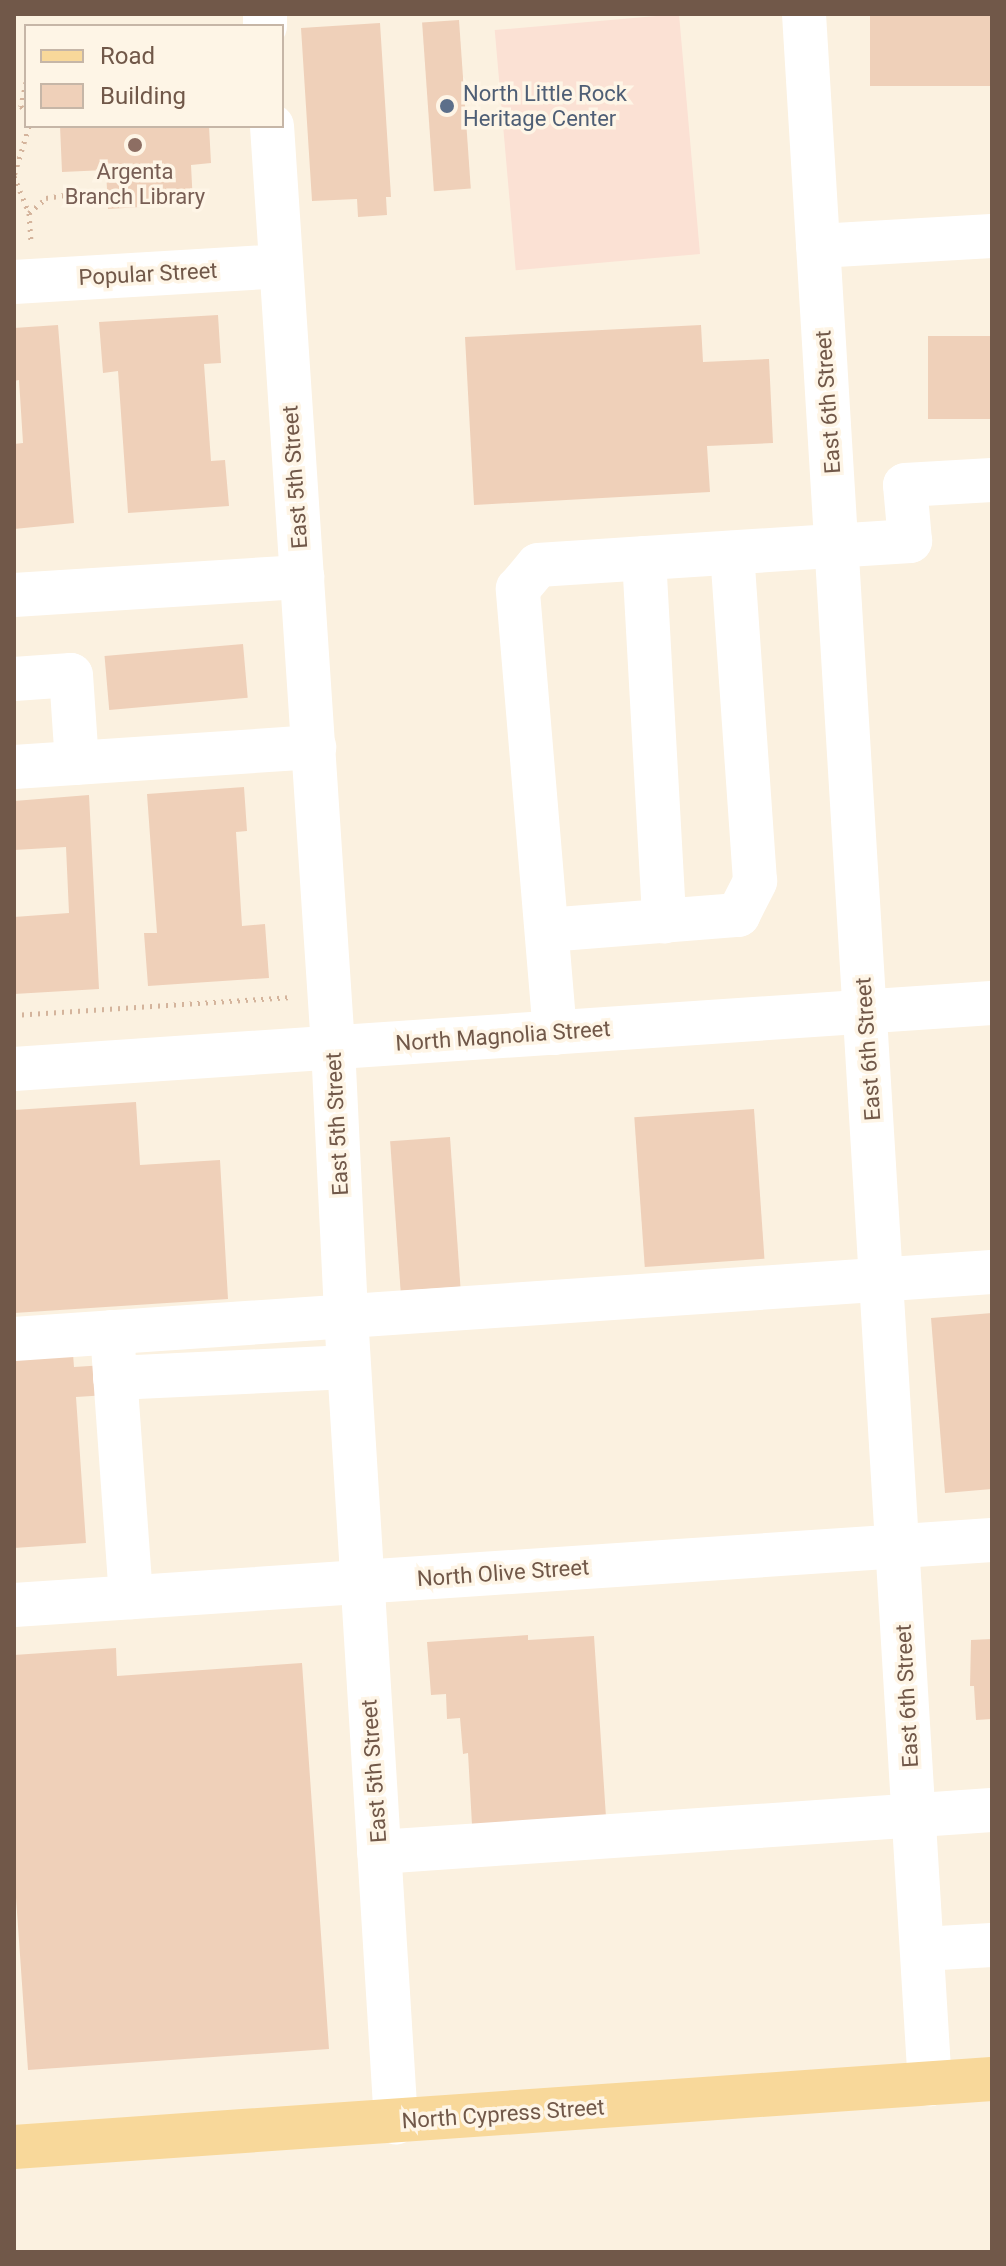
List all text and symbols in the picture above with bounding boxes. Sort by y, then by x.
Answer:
legend [24,24,284,128]
text: Road [100,42,155,70]
place label: North Little Rock Heritage Center [463,80,627,132]
text: Building [100,82,186,110]
marker: North Little Rock Heritage Center [438,97,456,115]
marker: Argenta Branch Library [126,136,144,154]
place label: Argenta Branch Library [65,158,205,210]
street label: Popular Street [78,257,218,291]
street label: East 6th Street [810,329,846,475]
street label: East 5th Street [277,404,313,550]
street label: East 6th Street [850,976,886,1122]
street label: North Magnolia Street [395,1015,611,1057]
street label: East 5th Street [320,1052,354,1196]
street label: North Olive Street [416,1554,590,1592]
street label: East 6th Street [890,1624,924,1768]
street label: East 5th Street [356,1698,392,1844]
street label: North Cypress Street [401,2094,605,2134]

